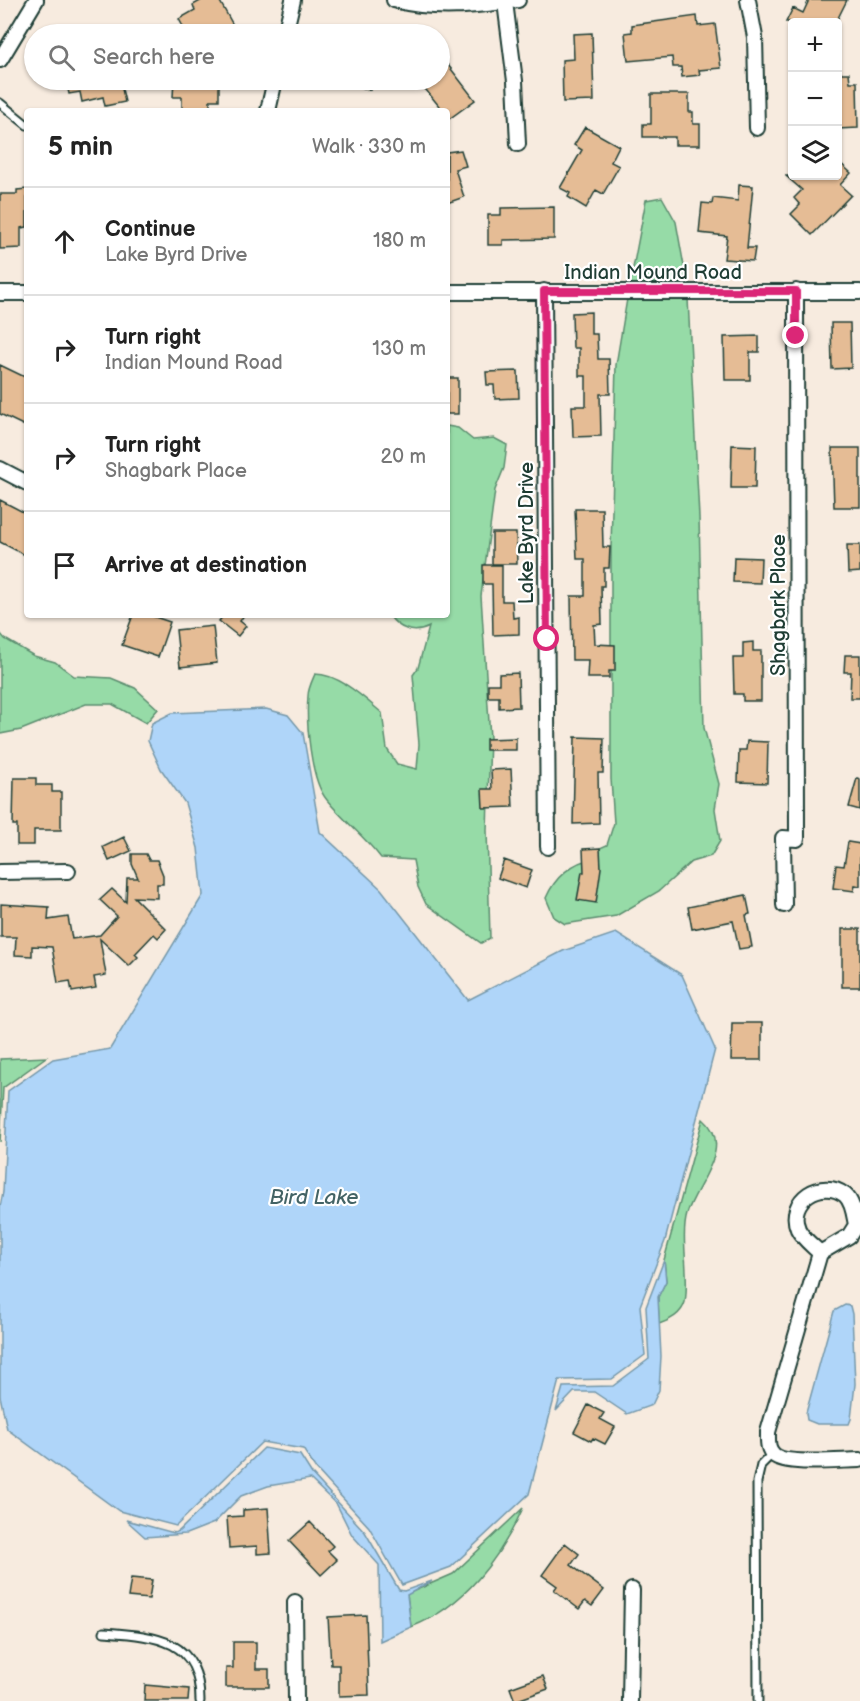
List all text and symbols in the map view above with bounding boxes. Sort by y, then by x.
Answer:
map controls [788,18,842,180]
button: + [788,18,842,72]
search box [24,24,450,90]
icon: search [45,41,78,74]
text: Search here [93,44,215,71]
button: − [788,72,842,126]
button: layers [788,126,842,180]
text: 5 min [48,132,113,163]
text: Walk · 330 m [312,135,426,159]
text: Continue [105,216,195,243]
icon: ahead [48,225,81,258]
text: 180 m [373,229,426,253]
text: Lake Byrd Drive [105,243,247,267]
street label: Indian Mound Road [564,261,742,285]
route end [782,322,808,348]
text: Turn right [105,324,201,351]
icon: right [48,333,81,366]
text: 130 m [372,337,426,361]
text: Indian Mound Road [105,351,283,375]
text: Turn right [105,432,201,459]
icon: right [48,441,81,474]
text: 20 m [381,445,426,469]
text: Shagbark Place [105,459,247,483]
street label: Lake Byrd Drive [515,462,539,604]
street label: Shagbark Place [767,534,791,676]
icon: arrive [48,549,81,582]
text: Arrive at destination [105,552,307,579]
route start [533,625,559,651]
water label: Bird Lake [269,1185,359,1210]

